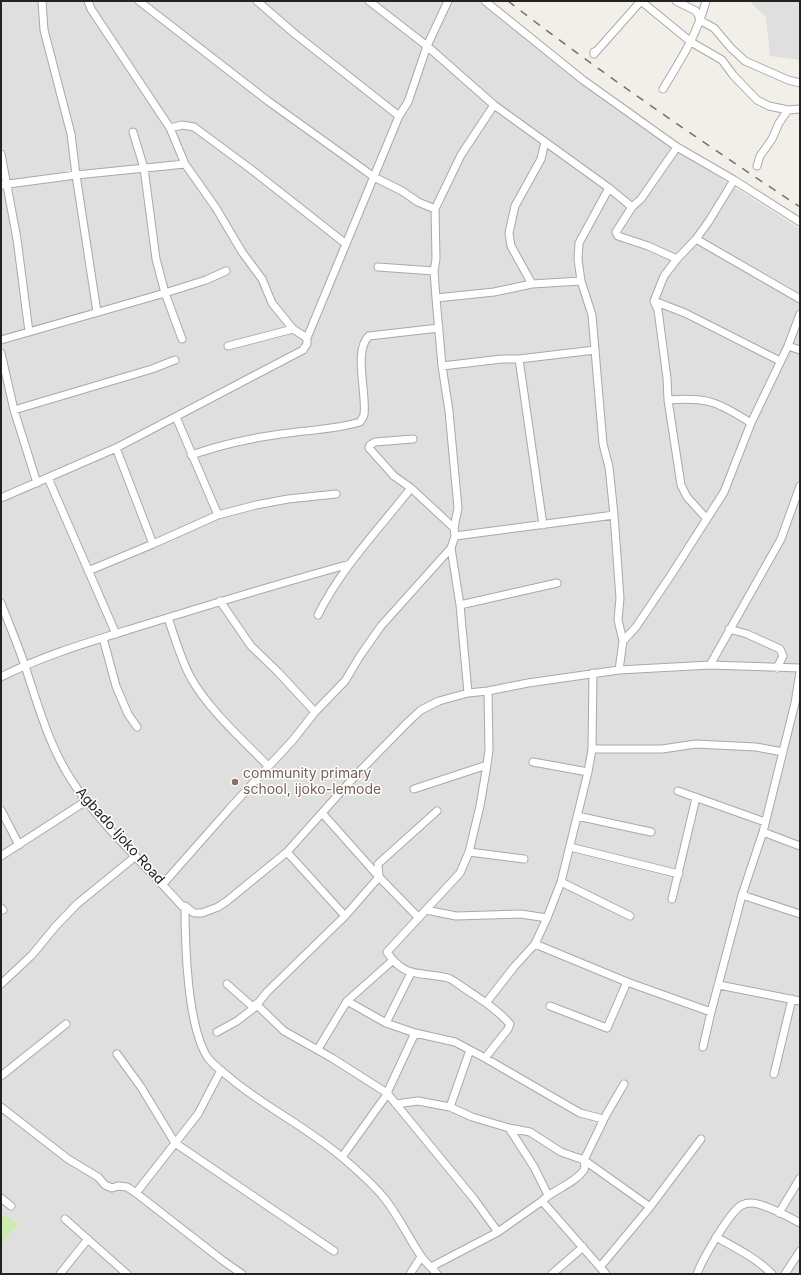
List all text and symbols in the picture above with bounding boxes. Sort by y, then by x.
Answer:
place label: community primary school, ijoko-lemode [243,766,381,798]
marker: community primary school, ijoko-lemode [230,777,240,787]
street label: Agbado Ijoko Road [72,784,168,888]

